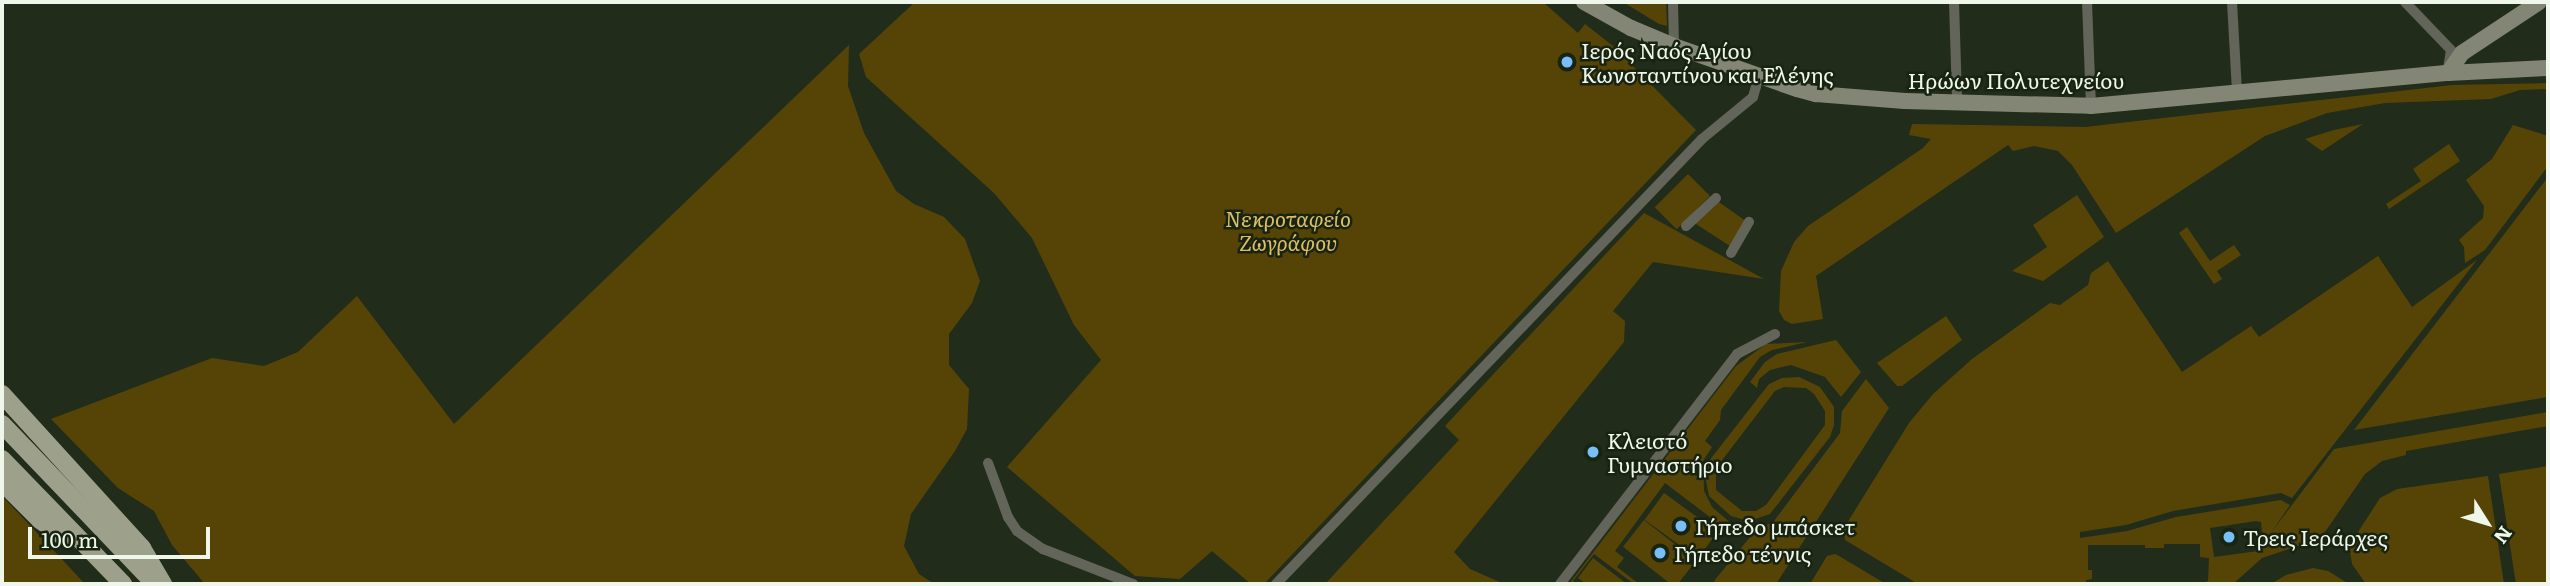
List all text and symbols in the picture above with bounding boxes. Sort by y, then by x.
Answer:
place label: Ιερός Ναός Αγίου Κωνσταντίνου και Ελένης [1581,37,1834,87]
marker: Ιερός Ναός Αγίου Κωνσταντίνου και Ελένης [1559,54,1575,70]
street label: Ηρώων Πολυτεχνείου [1908,67,2124,93]
park label: Νεκροταφείο Ζωγράφου [1225,205,1351,255]
place label: Κλειστό Γυμναστήριο [1607,427,1733,477]
marker: Κλειστό Γυμναστήριο [1585,444,1601,460]
north arrow [2452,488,2522,558]
scale bar [32,512,214,556]
place label: Γήπεδο μπάσκετ [1695,513,1855,539]
marker: Γήπεδο μπάσκετ [1673,518,1689,534]
text: N [2488,521,2520,550]
text: 100 m [41,523,98,554]
place label: Τρεις Ιεράρχες [2243,524,2388,550]
marker: Τρεις Ιεράρχες [2221,529,2237,545]
place label: Γήπεδο τέννις [1674,540,1811,566]
marker: Γήπεδο τέννις [1652,545,1668,561]

